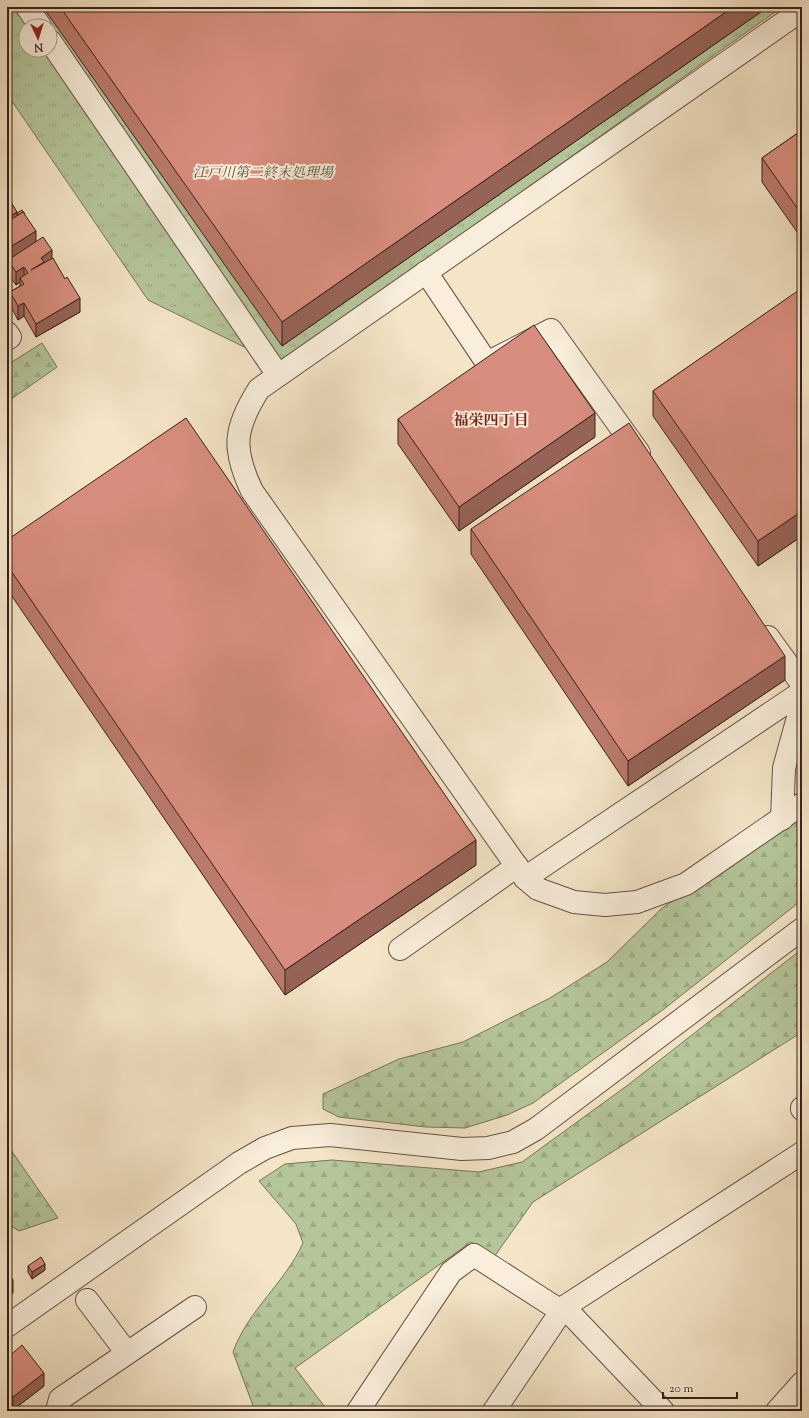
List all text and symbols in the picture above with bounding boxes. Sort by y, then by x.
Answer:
north arrow [18,18,58,58]
text: N [33,39,45,55]
park label: 江戸川第二終末処理場 [193,164,335,184]
district label: 福栄四丁目 [453,411,529,432]
scale bar [663,1374,737,1400]
text: 20 m [669,1380,694,1398]

